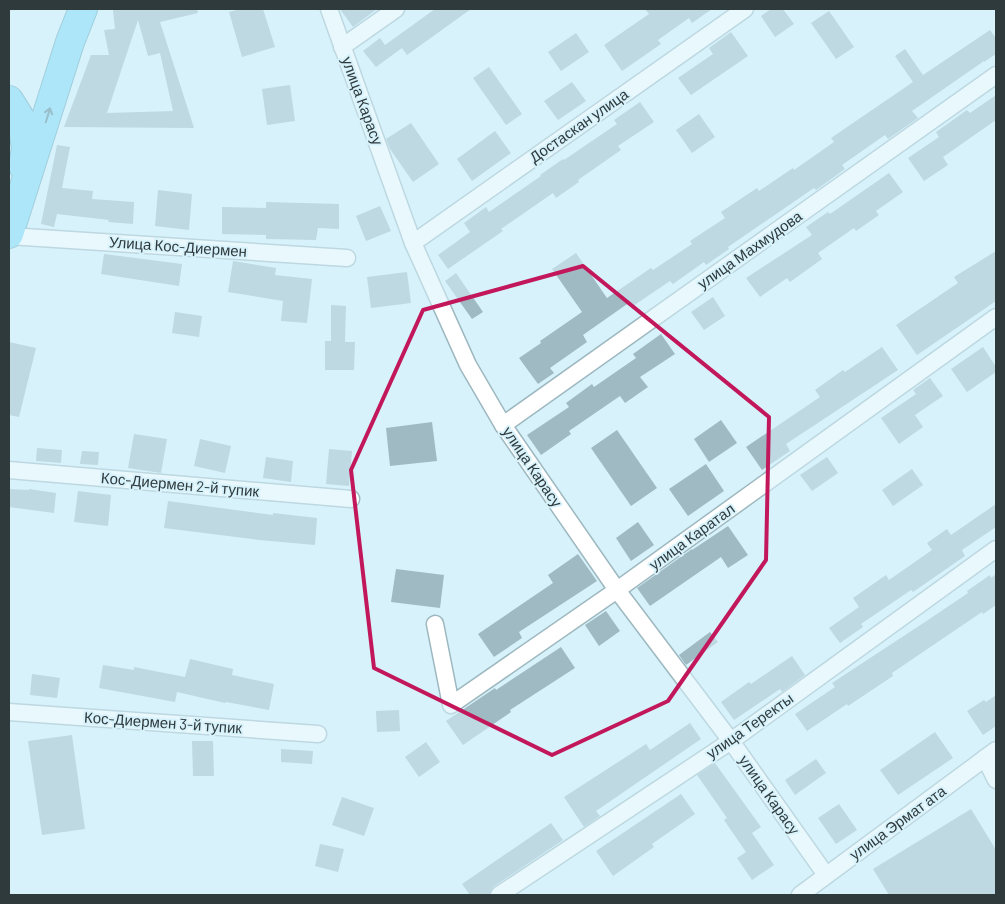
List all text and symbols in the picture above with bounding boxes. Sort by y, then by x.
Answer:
street label: улица Карасу [339,54,387,148]
street label: Достаскан улица [526,84,632,166]
one-way arrow [43,107,53,123]
street label: улица Махмудова [694,206,806,292]
street label: Улица Кос-Диермен [108,232,248,260]
street label: улица Карасу [499,423,567,510]
street label: Кос-Диермен 2-й тупик [100,468,260,500]
street label: улица Каратал [645,499,738,573]
street label: улица Теректы [703,689,796,762]
street label: Кос-Диермен 3-й тупик [83,708,243,737]
street label: улица Карасу [736,751,804,838]
street label: улица Эрмат ата [846,781,950,863]

